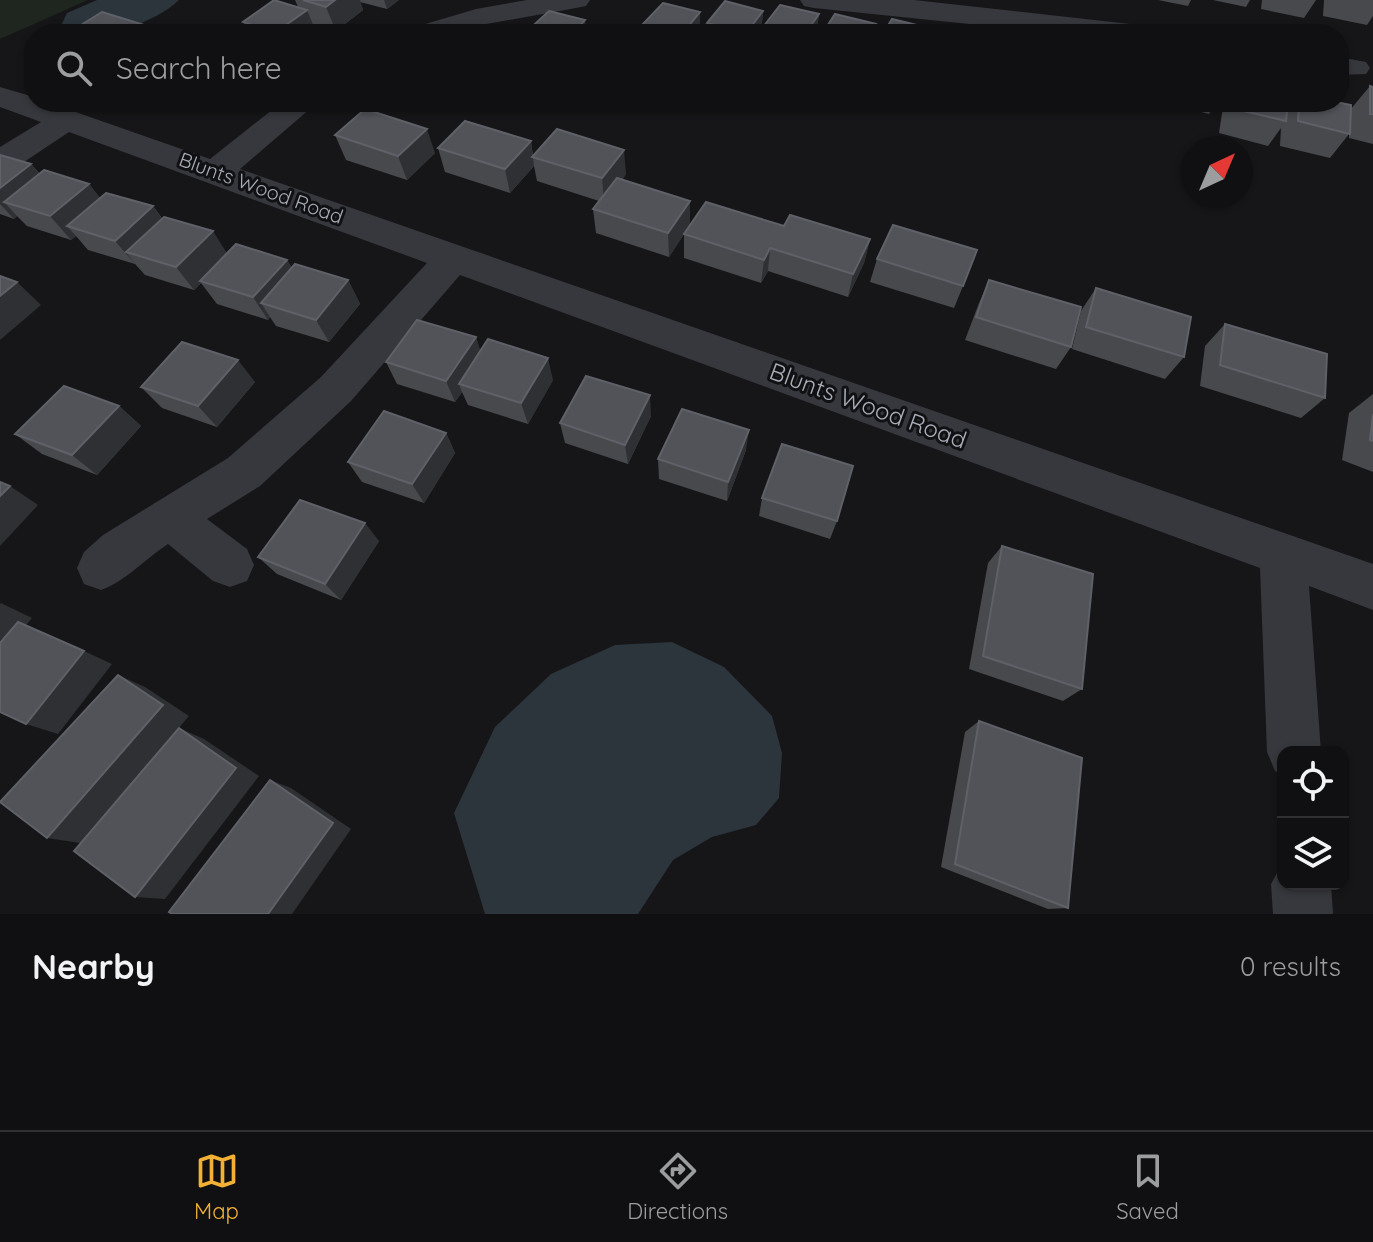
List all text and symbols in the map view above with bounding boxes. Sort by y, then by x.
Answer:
search box [24,24,1349,112]
icon: search [52,46,96,90]
text: Search here [116,49,282,87]
north arrow [1181,136,1253,208]
street label: Blunts Wood Road [176,146,347,229]
street label: Blunts Wood Road [766,356,971,455]
map controls [1277,746,1349,890]
button: locate [1277,746,1349,818]
button: layers [1277,818,1349,890]
text: Nearby [32,945,155,988]
text: 0 results [1240,950,1341,983]
tab: Map [194,1149,239,1225]
tab: Directions [627,1149,728,1225]
tab: Saved [1116,1149,1179,1225]

